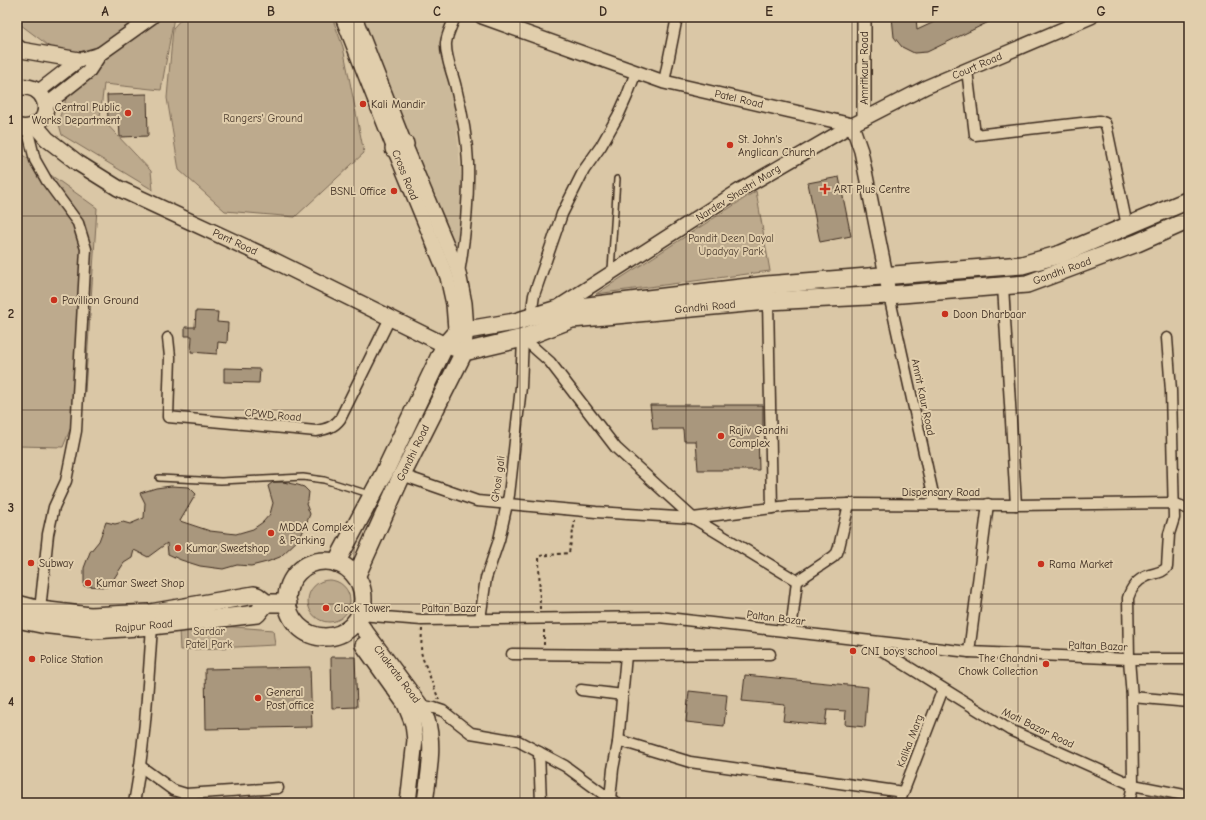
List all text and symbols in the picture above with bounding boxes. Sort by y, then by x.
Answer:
text: A [101,4,109,19]
text: B [267,4,275,19]
text: C [433,4,441,19]
text: D [599,4,607,19]
text: E [765,4,773,19]
text: F [931,4,939,19]
text: G [1096,4,1106,19]
street label: Amritkaur Road [858,31,871,105]
street label: Court Road [950,50,1004,82]
street label: Patel Road [713,87,765,111]
place label: Kali Mandir [371,98,426,111]
marker: Kali Mandir [358,99,368,109]
place label: Central Public Works Department [32,101,121,127]
marker: Central Public Works Department [123,108,133,118]
text: 1 [8,112,14,127]
park label: Rangers' Ground [223,112,303,125]
place label: St. John's Anglican Church [738,133,816,159]
marker: St. John's Anglican Church [725,140,735,150]
street label: Cross Road [389,148,421,202]
street label: Nardev Shastri Marg [693,162,783,224]
marker: ART Plus Centre [819,183,831,195]
place label: ART Plus Centre [834,183,910,196]
place label: BSNL Office [330,185,386,198]
marker: BSNL Office [389,186,399,196]
street label: Pant Road [210,226,260,258]
park label: Pandit Deen Dayal Upadyay Park [688,232,774,258]
street label: Gandhi Road [1031,254,1093,288]
place label: Pavillion Ground [62,294,139,307]
marker: Pavillion Ground [49,295,59,305]
street label: Gandhi Road [674,298,736,316]
text: 2 [8,306,14,321]
place label: Doon Dharbaar [953,308,1026,321]
marker: Doon Dharbaar [940,309,950,319]
street label: Amrit Kaur Road [908,357,938,437]
street label: CPWD Road [244,406,302,424]
street label: Gandhi Road [394,422,432,483]
place label: Rajiv Gandhi Complex [729,424,788,450]
marker: Rajiv Gandhi Complex [716,431,726,441]
street label: Ghosi gali [488,455,508,503]
street label: Dispensary Road [902,486,980,499]
text: 3 [8,500,14,515]
place label: MDDA Complex & Parking [279,521,354,547]
marker: MDDA Complex & Parking [266,528,276,538]
place label: Kumar Sweetshop [186,542,270,555]
marker: Kumar Sweetshop [173,543,183,553]
place label: Subway [39,557,74,570]
marker: Subway [26,558,36,568]
place label: Rama Market [1049,558,1113,571]
marker: Rama Market [1036,559,1046,569]
place label: Kumar Sweet Shop [96,577,185,590]
marker: Kumar Sweet Shop [83,578,93,588]
place label: Clock Tower [334,602,391,615]
street label: Paltan Bazar [421,602,481,615]
marker: Clock Tower [321,603,331,613]
street label: Paltan Bazar [746,608,807,628]
street label: Rajpur Road [115,617,174,635]
park label: Sardar Patel Park [186,625,233,651]
street label: Paltan Bazar [1068,638,1128,654]
street label: Chakrata Road [371,642,423,706]
place label: CNI boys school [861,645,938,658]
marker: CNI boys school [848,646,858,656]
place label: The Chandni Chowk Collection [958,652,1038,678]
place label: Police Station [40,653,103,666]
marker: Police Station [27,654,37,664]
marker: The Chandni Chowk Collection [1041,659,1051,669]
place label: General Post office [266,686,315,712]
marker: General Post office [253,693,263,703]
text: 4 [8,694,14,709]
street label: Moti Bazar Road [1000,705,1076,751]
street label: Kalika Marg [894,713,926,769]

